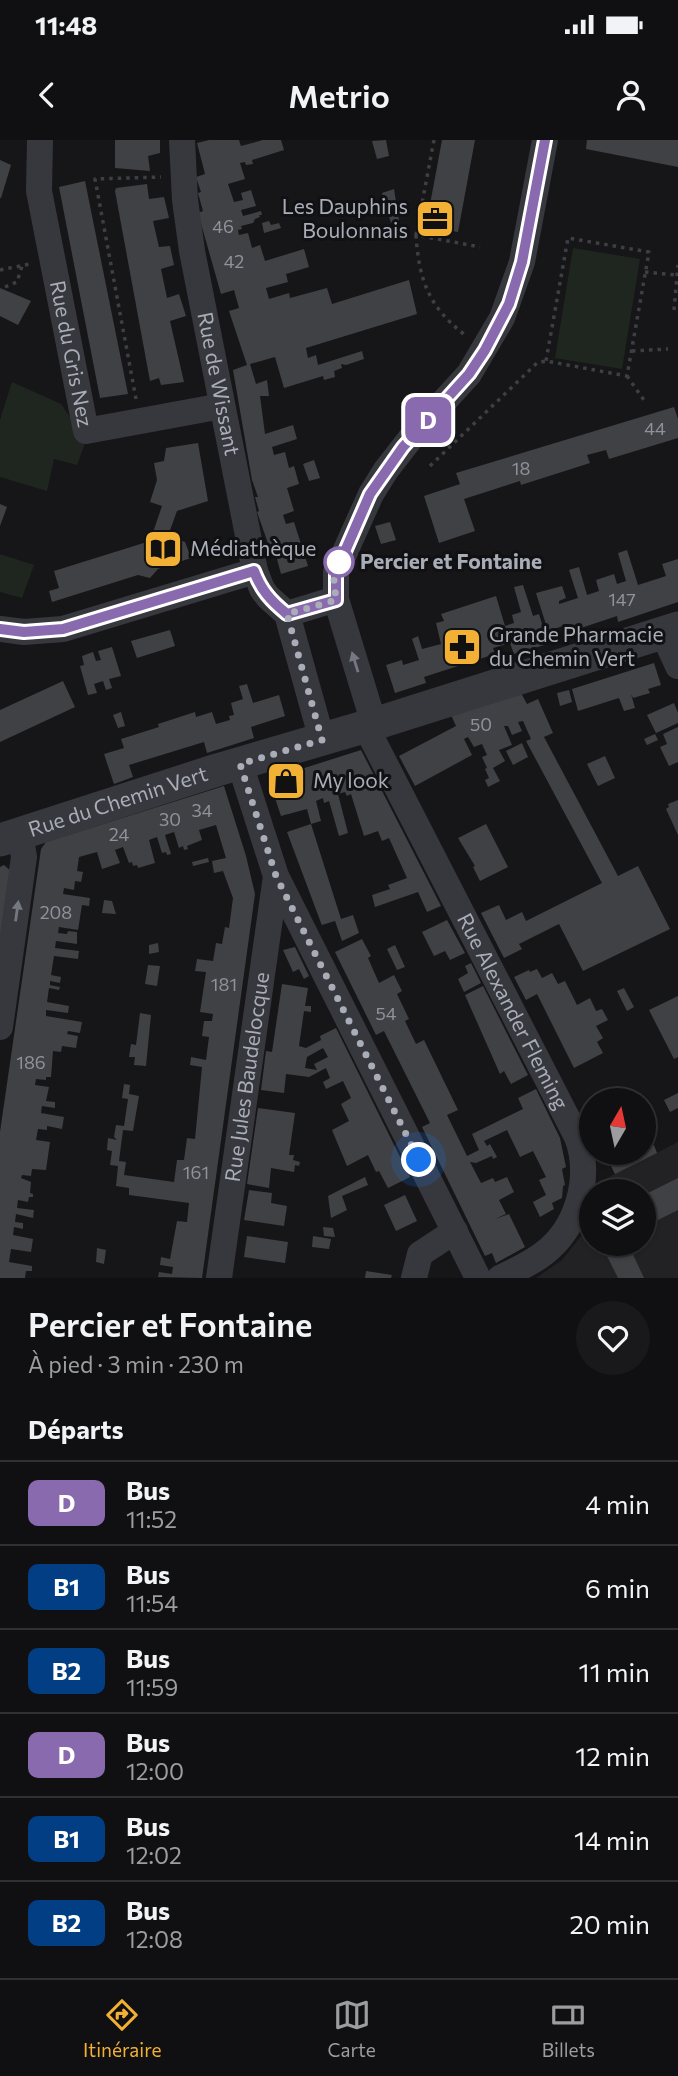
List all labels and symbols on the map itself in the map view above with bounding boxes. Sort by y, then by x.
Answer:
place label: Les Dauphins Boulonnais [282,193,408,242]
office icon: Les Dauphins Boulonnais [414,198,456,240]
house number: 46 [212,215,234,237]
house number: 42 [224,250,244,272]
street label: Rue du Gris Nez [46,278,99,429]
street label: Rue de Wissant [193,310,246,457]
line badge: D [405,397,451,443]
house number: 44 [644,417,666,439]
house number: 18 [512,457,530,479]
library icon: Médiathèque [142,528,184,570]
place label: Médiathèque [190,535,316,560]
marker: Percier et Fontaine [324,547,354,577]
place label: Percier et Fontaine [360,548,542,573]
house number: 147 [608,588,636,610]
place label: Grande Pharmacie du Chemin Vert [489,621,664,670]
pharmacy icon: Grande Pharmacie du Chemin Vert [441,626,483,668]
one-way arrow [349,651,360,672]
house number: 50 [470,713,492,735]
street label: Rue du Chemin Vert [25,760,210,841]
shop icon: My look [265,760,307,802]
place label: My look [313,767,389,792]
house number: 34 [191,799,213,821]
house number: 30 [159,808,181,830]
house number: 24 [109,823,129,845]
one-way arrow [12,900,23,922]
house number: 208 [40,901,72,923]
street label: Rue Alexander Fleming [453,909,575,1113]
street label: Rue Jules Baudelocque [219,970,273,1183]
house number: 181 [211,973,237,995]
house number: 54 [375,1002,397,1024]
house number: 186 [16,1051,46,1073]
north arrow [579,1088,656,1166]
your location [401,1142,436,1177]
house number: 161 [183,1161,209,1183]

